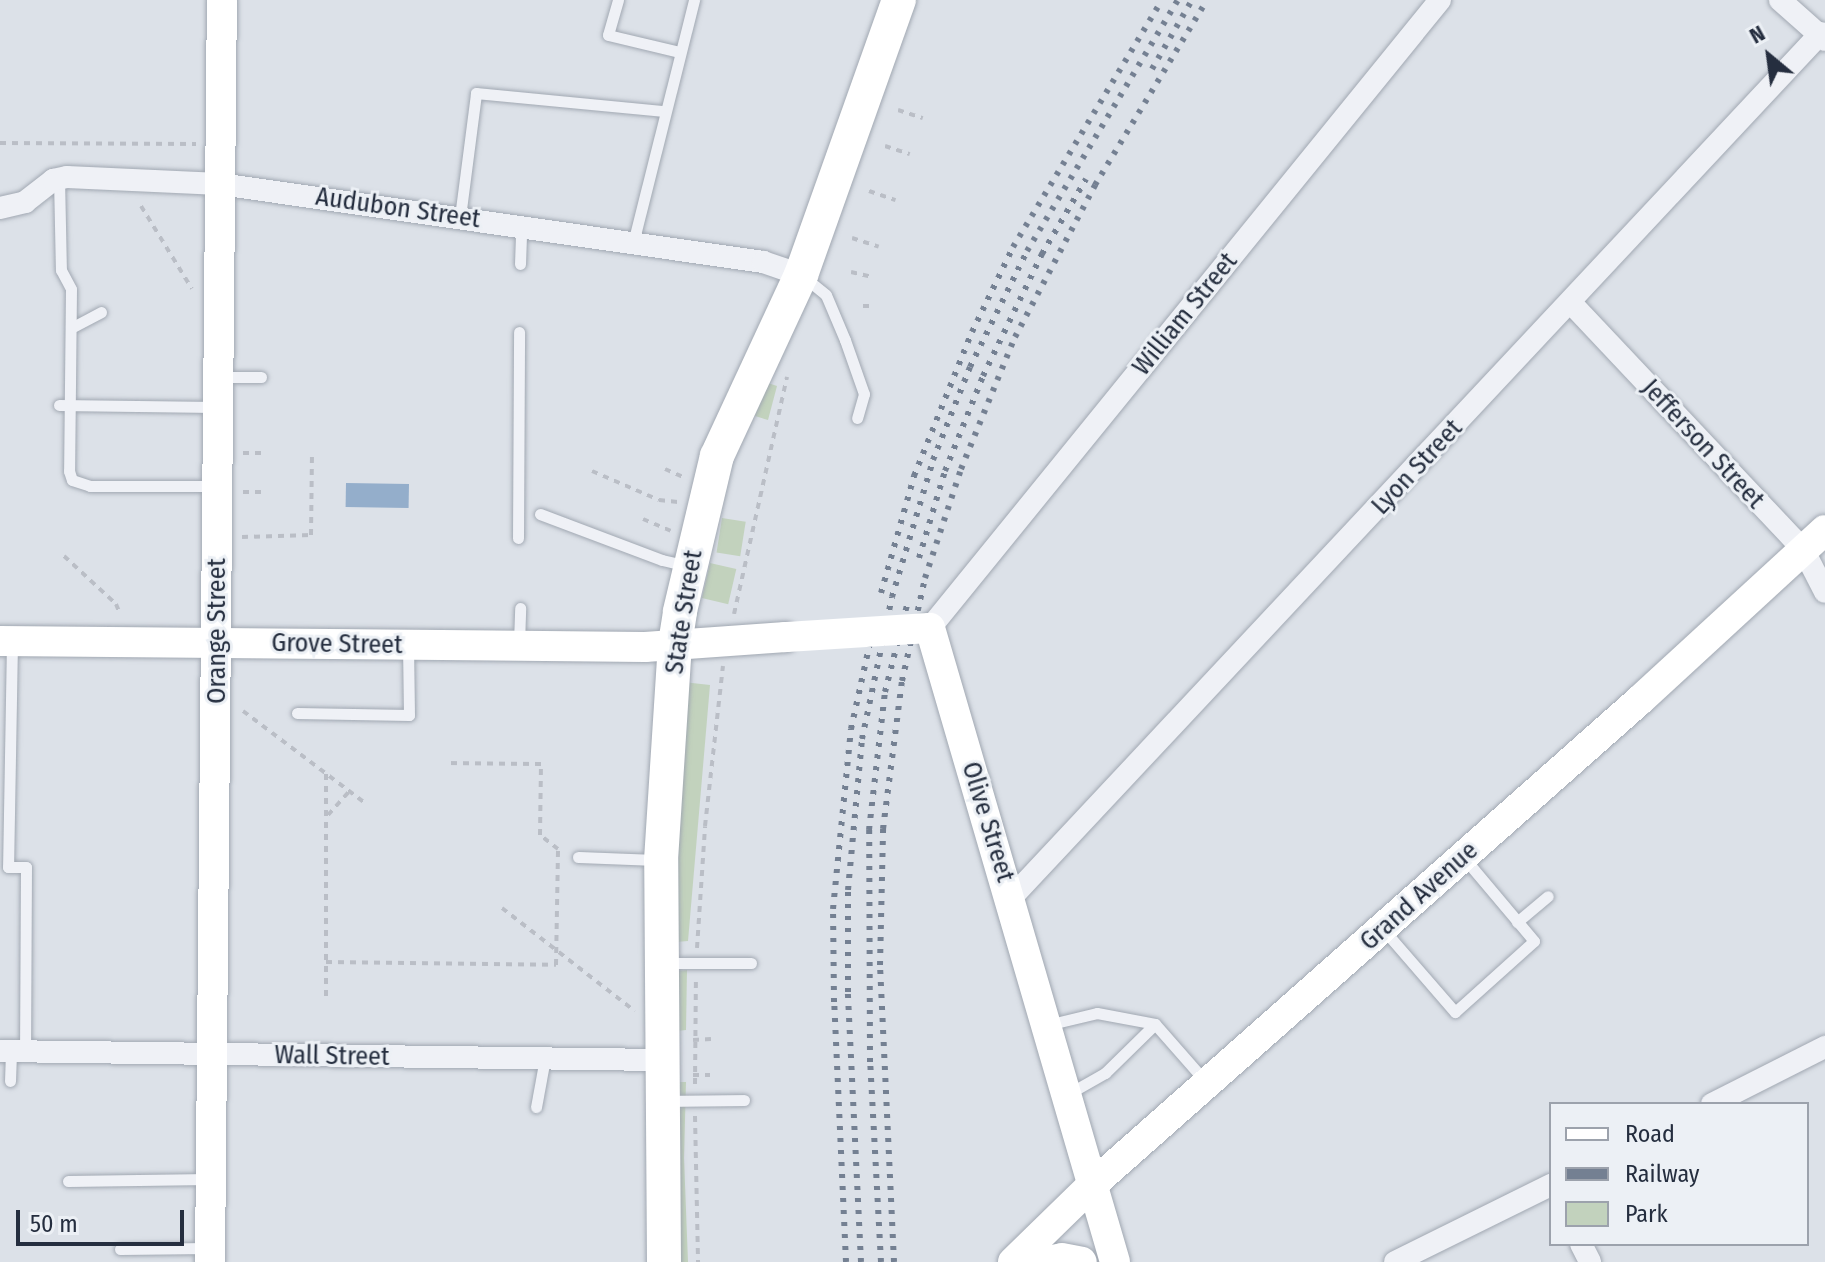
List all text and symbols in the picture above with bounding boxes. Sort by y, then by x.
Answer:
north arrow [1729,16,1809,96]
text: N [1745,20,1769,50]
street label: Audubon Street [314,181,482,235]
street label: William Street [1126,246,1244,382]
street label: Jefferson Street [1635,373,1771,515]
street label: Lyon Street [1365,413,1469,521]
street label: State Street [659,548,709,676]
street label: Orange Street [201,558,233,704]
street label: Grove Street [271,627,403,661]
street label: Olive Street [955,758,1021,886]
street label: Grand Avenue [1354,835,1484,957]
street label: Wall Street [274,1039,390,1073]
legend [1549,1102,1809,1246]
text: Road [1625,1120,1675,1148]
text: Railway [1625,1160,1700,1188]
scale bar [20,1194,188,1244]
text: Park [1625,1200,1668,1228]
text: 50 m [30,1210,78,1238]

